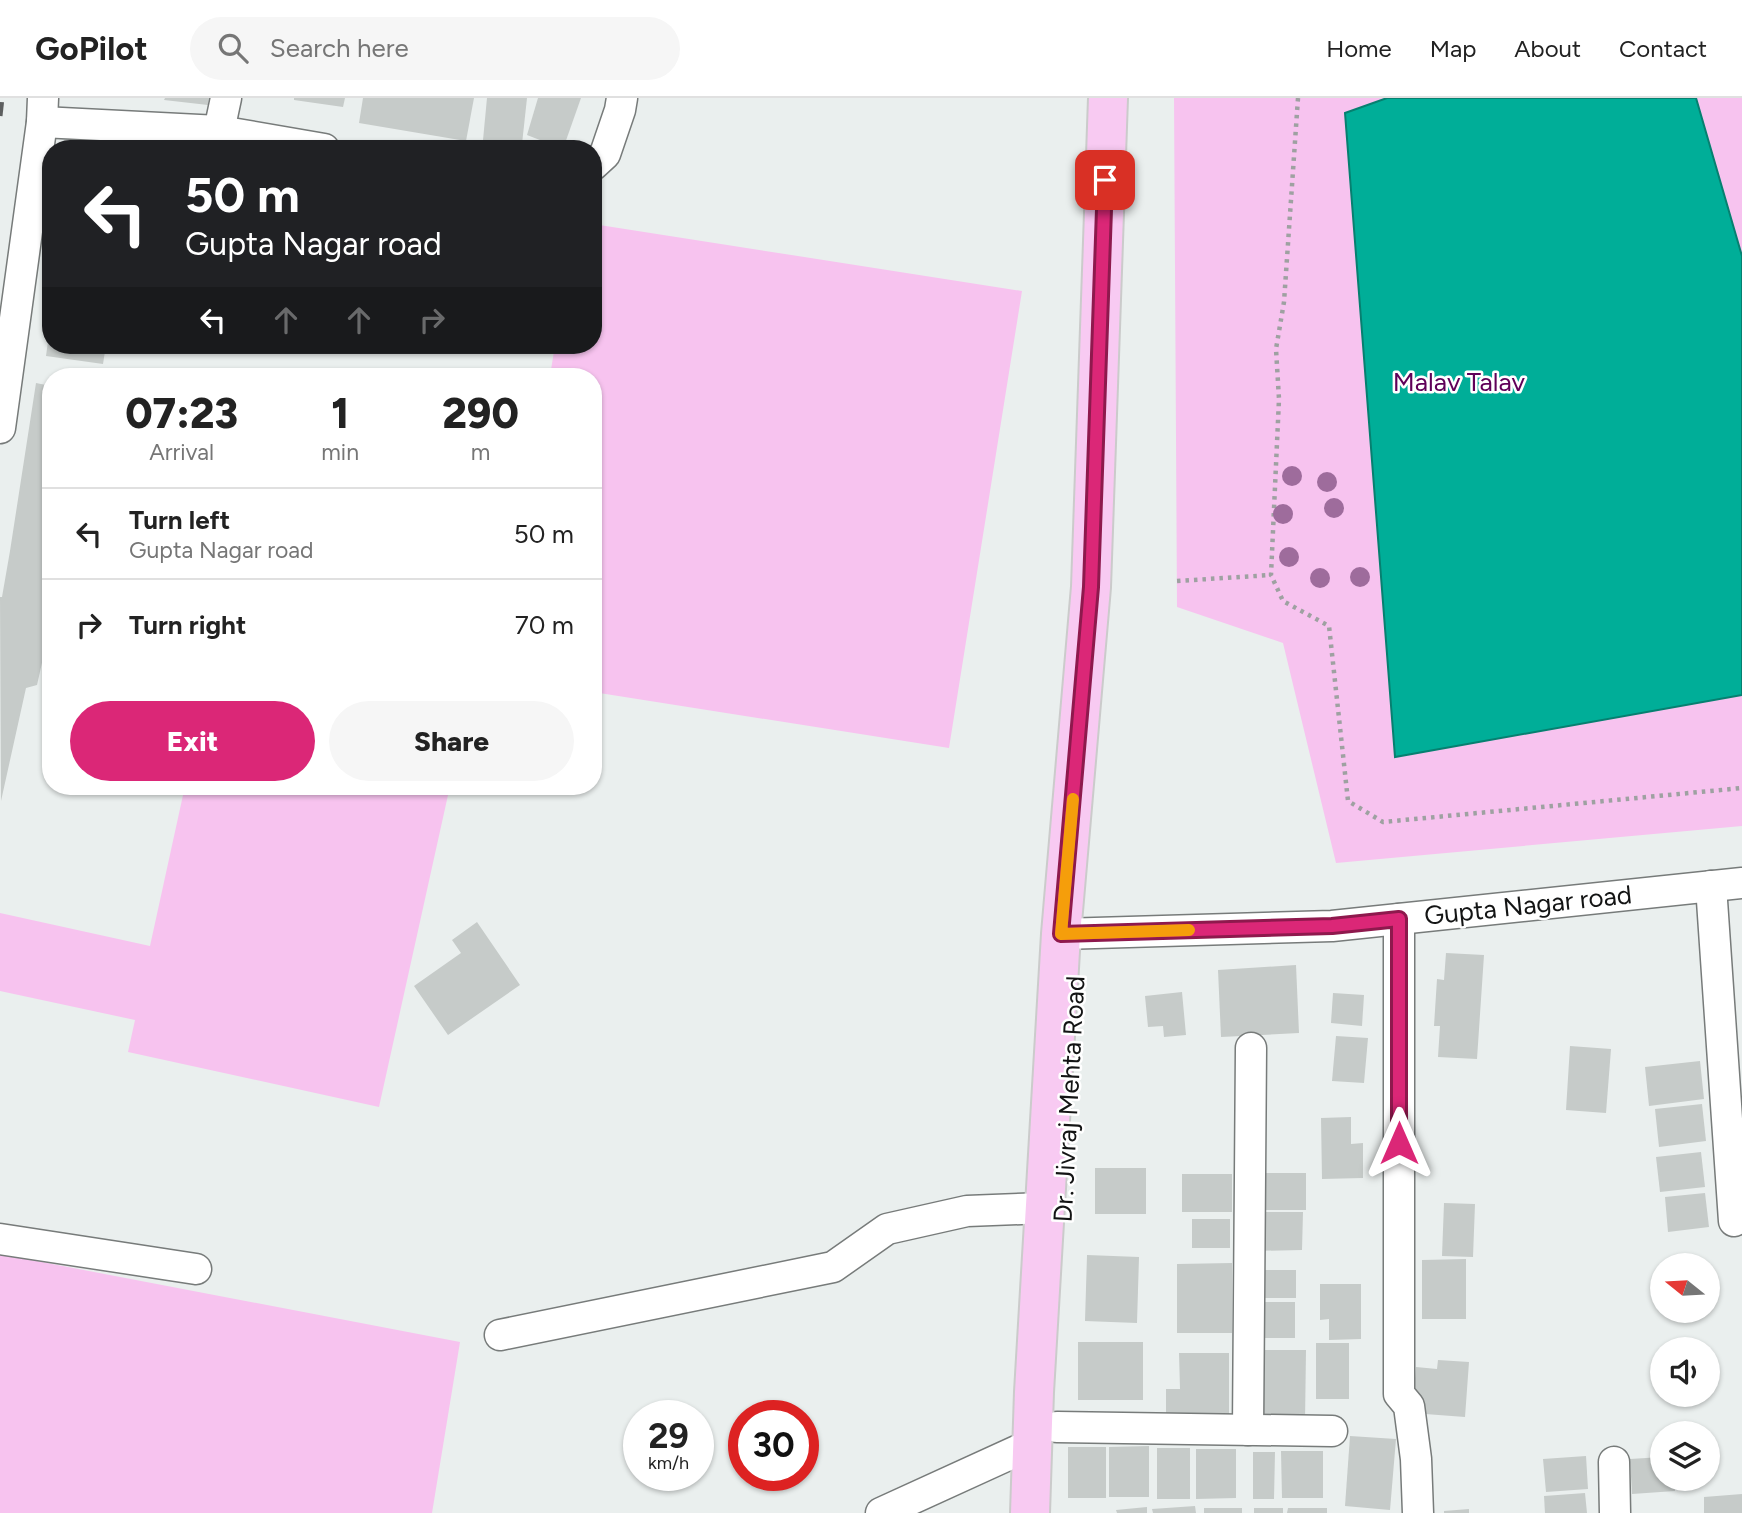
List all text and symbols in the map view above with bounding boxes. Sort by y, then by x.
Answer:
search box [190,17,680,80]
text: GoPilot [35,29,148,68]
icon: search [214,29,252,67]
text: Search here [270,32,409,64]
text: Home [1326,34,1392,63]
text: Map [1430,34,1476,63]
text: About [1514,34,1581,63]
text: Contact [1619,34,1707,63]
pin [1075,150,1135,210]
icon: arrive [1086,161,1124,199]
text: 50 m [185,165,300,224]
icon: left [70,168,161,259]
text: Gupta Nagar road [185,225,442,263]
icon: left [194,301,232,339]
icon: ahead [267,301,305,339]
icon: ahead [340,301,378,339]
icon: right [413,301,451,339]
park label: Malav Talav [1393,366,1526,398]
text: 07:23 [125,388,238,439]
text: 1 [331,388,349,439]
text: 290 [442,388,519,439]
text: Arrival [149,438,214,466]
text: min [321,438,359,466]
text: m [471,438,490,466]
text: Turn left [129,504,230,536]
icon: left [70,515,108,553]
text: 50 m [514,518,574,550]
text: Gupta Nagar road [129,536,314,564]
icon: right [70,606,108,644]
text: Turn right [129,609,246,641]
text: 70 m [515,609,574,641]
button: Exit [70,701,315,781]
button: Share [329,701,574,781]
street label: Gupta Nagar road [1423,878,1633,932]
street label: Dr. Jivraj Mehta Road [1047,975,1091,1223]
position arrow [1362,1106,1436,1180]
north arrow [1650,1253,1720,1323]
map controls [1650,1253,1720,1491]
button: sound [1650,1337,1720,1407]
speed limit sign: 30 [728,1400,819,1491]
text: 29 [648,1415,689,1457]
button: layers [1650,1421,1720,1491]
text: km/h [648,1452,689,1474]

